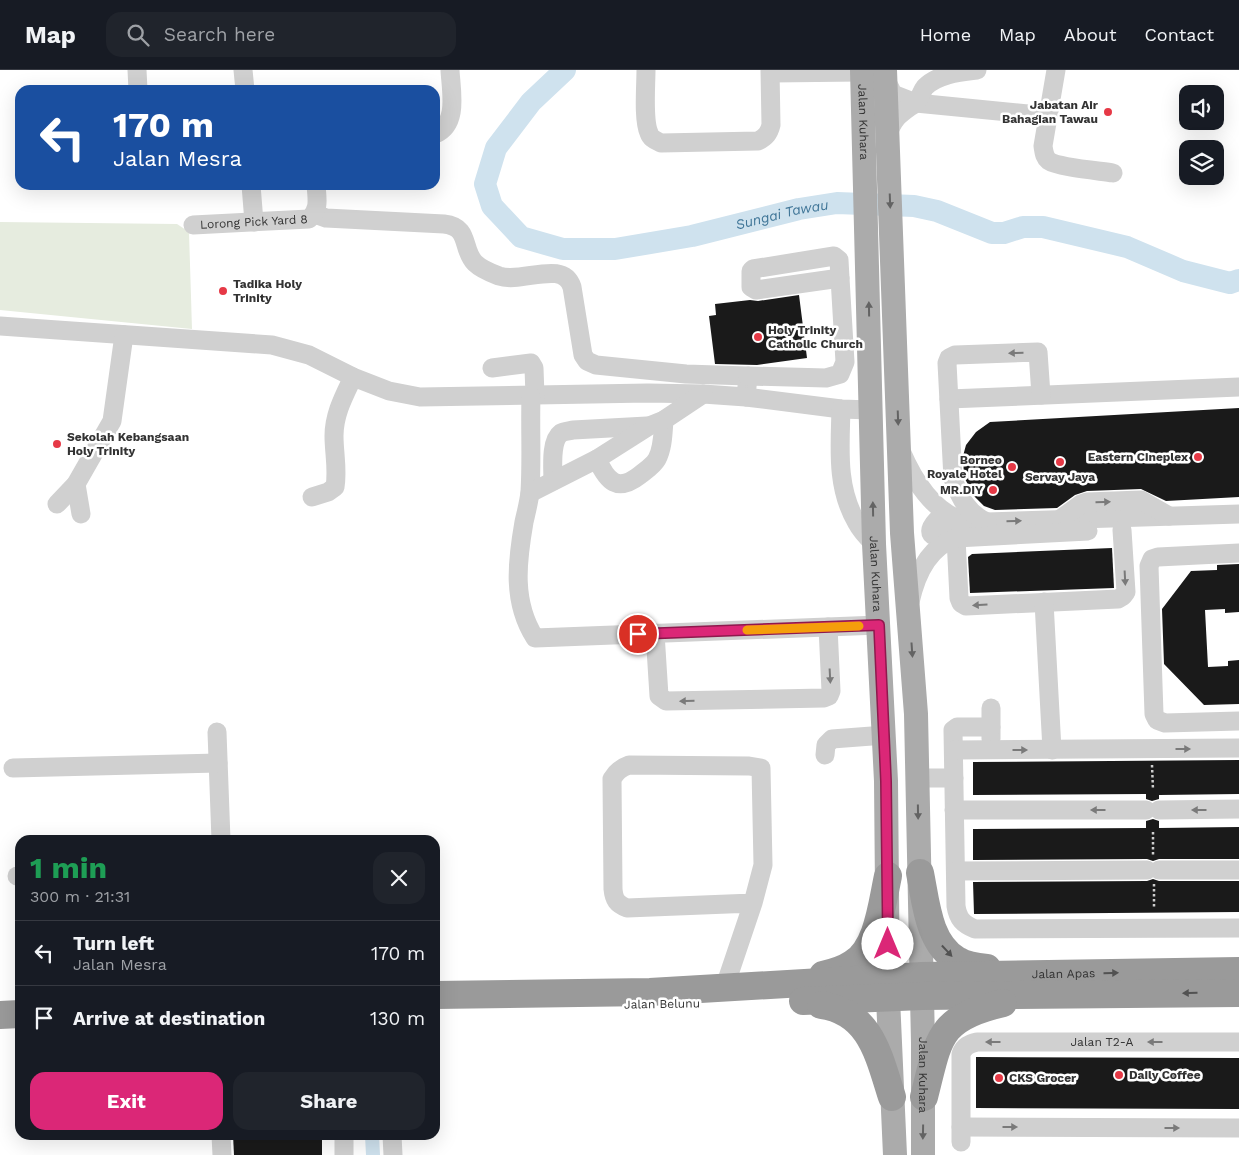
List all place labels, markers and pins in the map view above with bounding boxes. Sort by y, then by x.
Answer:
place label: Jabatan Air Bahagian Tawau [1002,98,1099,126]
marker: Jabatan Air Bahagian Tawau [1102,106,1114,118]
place label: Tadika Holy Trinity [233,277,302,305]
marker: Tadika Holy Trinity [217,285,229,297]
place label: Holy Trinity Catholic Church [768,323,863,351]
marker: Holy Trinity Catholic Church [752,331,764,343]
place label: Sekolah Kebangsaan Holy Trinity [67,430,189,458]
marker: Sekolah Kebangsaan Holy Trinity [51,438,63,450]
place label: Eastern Cineplex [1088,450,1188,464]
marker: Eastern Cineplex [1192,451,1204,463]
place label: Borneo Royale Hotel [927,453,1002,481]
marker: Servay Jaya [1054,456,1066,468]
marker: Borneo Royale Hotel [1006,461,1018,473]
place label: Servay Jaya [1025,470,1095,484]
place label: MR.DIY [940,483,983,497]
marker: MR.DIY [987,484,999,496]
pin [617,613,659,655]
place label: Daily Coffee [1129,1068,1201,1082]
marker: Daily Coffee [1113,1069,1125,1081]
place label: CKS Grocer [1009,1071,1077,1085]
marker: CKS Grocer [993,1072,1005,1084]

